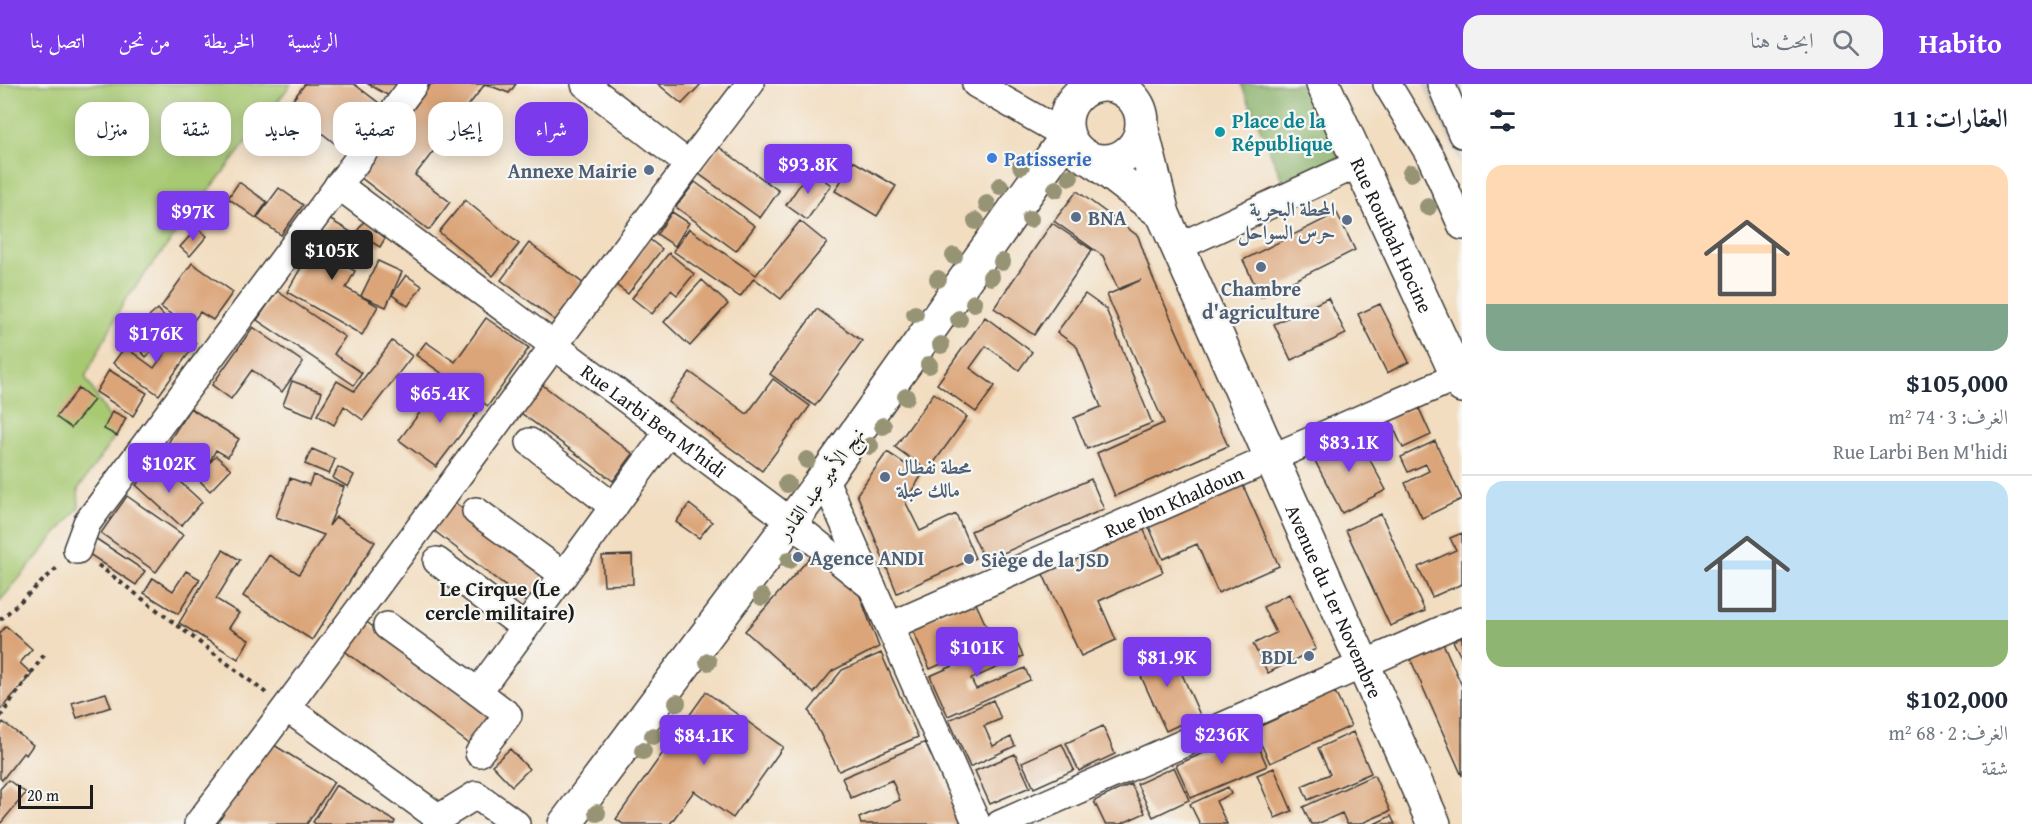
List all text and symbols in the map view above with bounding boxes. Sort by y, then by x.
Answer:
search box [1463,15,1883,69]
text: Habito [1919,22,2002,63]
text: ابحث هنا [1750,24,1814,56]
text: اتصل بنا [30,25,85,56]
text: من نحن [118,25,171,56]
text: الخريطة [204,25,255,56]
text: الرئيسية [288,25,338,56]
icon: search [1829,26,1862,59]
text: العقارات: 11 [1892,98,2008,137]
chip: منزل [75,102,149,156]
chip: شقة [161,102,231,156]
chip: جديد [243,102,321,156]
chip: تصفية [333,102,416,156]
chip: إيجار [428,102,503,156]
chip: شراء [515,102,588,156]
icon: filters [1486,104,1519,137]
place label: Place de la République [1232,106,1333,158]
marker: Place de la République [1213,125,1227,139]
pin: $93.8K [759,144,857,195]
place label: Patisserie [1004,144,1092,173]
text: $93.8K [778,149,838,178]
marker: Patisserie [985,151,999,165]
street label: Rue Rouibah Hocine [1344,152,1441,317]
place label: Annexe Mairie [508,156,637,185]
marker: Annexe Mairie [642,163,656,177]
pin: $97K [157,191,229,242]
place label: المحطة البحرية حرس السواحل [1238,194,1335,246]
text: $97K [171,196,215,225]
place label: BNA [1088,203,1127,232]
icon: home [1693,204,1801,312]
marker: BNA [1069,210,1083,224]
marker: المحطة البحرية حرس السواحل [1340,213,1354,227]
pin: $105K [290,230,374,281]
text: $105K [305,235,359,264]
marker: Chambre d'agriculture [1254,260,1268,274]
place label: Chambre d'agriculture [1202,274,1320,326]
pin: $176K [114,313,198,364]
text: $176K [129,318,183,347]
street label: Rue Larbi Ben M'hidi [575,356,733,484]
text: $105,000 [1906,363,2008,402]
pin: $65.4K [391,373,489,424]
text: $65.4K [410,378,470,407]
text: الغرف: 3 · 74 m² [1889,402,2008,431]
street label: نهج الأمير عبد القادر [768,421,874,549]
pin: $83.1K [1300,422,1398,473]
text: $83.1K [1319,427,1379,456]
text: Rue Larbi Ben M'hidi [1833,437,2008,466]
pin: $102K [127,443,211,494]
text: $102K [142,448,196,477]
place label: محطة نفطال مالك عبلة [895,452,972,504]
street label: Rue Ibn Khaldoun [1100,458,1248,544]
marker: محطة نفطال مالك عبلة [878,470,892,484]
street label: Avenue du 1er Novembre [1279,499,1391,702]
icon: home [1693,520,1801,628]
place label: Agence ANDI [810,543,924,572]
place label: Siège de la JSD [981,545,1109,574]
marker: Agence ANDI [791,550,805,564]
marker: Siège de la JSD [962,552,976,566]
district label: Le Cirque (Le cercle militaire) [425,573,575,628]
pin: $101K [935,627,1019,678]
text: $101K [950,632,1004,661]
pin: $81.9K [1118,637,1216,688]
text: $81.9K [1137,642,1197,671]
place label: BDL [1261,642,1298,671]
marker: BDL [1302,649,1316,663]
text: $102,000 [1906,679,2008,718]
pin: $236K [1180,714,1264,765]
pin: $84.1K [655,715,753,766]
text: الغرف: 2 · 68 m² [1889,718,2008,747]
text: $236K [1195,719,1249,748]
text: $84.1K [674,720,734,749]
text: شقة [1982,753,2008,782]
scale bar [18,782,93,810]
text: 20 m [27,783,59,807]

